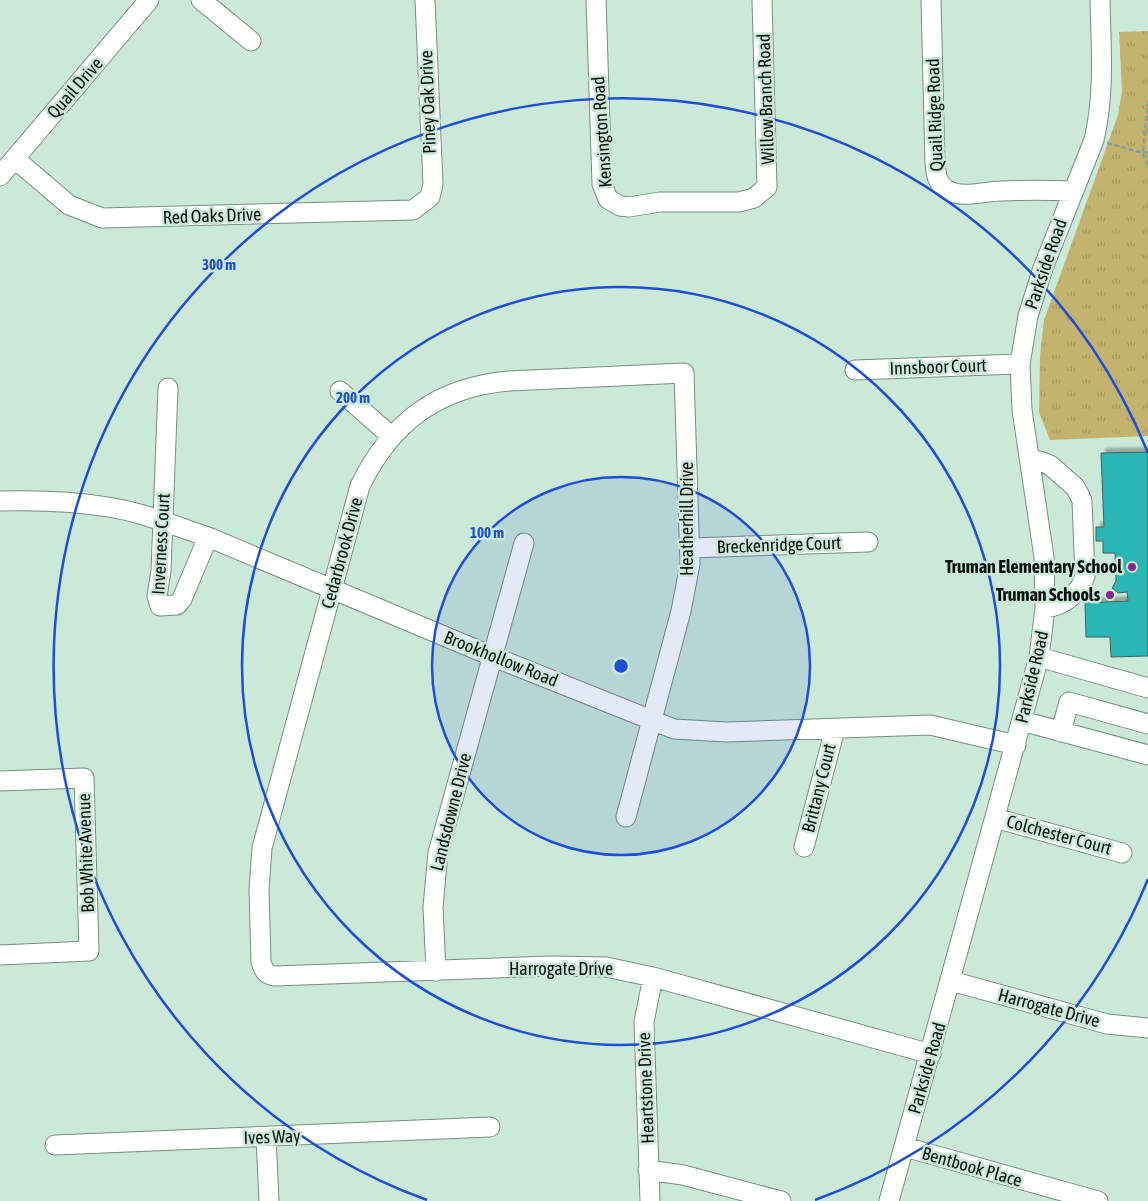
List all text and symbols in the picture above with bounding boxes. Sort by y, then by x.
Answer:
street label: Willow Branch Road [753,33,778,165]
street label: Piney Oak Drive [415,50,440,154]
street label: Quail Drive [42,53,107,122]
street label: Quail Ridge Road [922,58,947,172]
street label: Kensington Road [587,76,616,188]
street label: Red Oaks Drive [162,203,262,228]
street label: Parkside Road [1020,216,1071,312]
text: 300 m [202,256,236,273]
street label: Innsboor Court [889,354,987,379]
text: 200 m [336,389,370,406]
street label: Heatherhill Drive [676,462,697,576]
street label: Inverness Court [147,493,174,595]
street label: Cedarbrook Drive [317,495,366,611]
text: 100 m [470,524,504,541]
street label: Breckenridge Court [716,532,842,557]
place label: Truman Elementary School [945,556,1122,577]
marker: Truman Elementary School [1126,561,1138,573]
place label: Truman Schools [996,584,1101,605]
marker: Truman Schools [1104,589,1116,601]
street label: Brookhollow Road [441,626,561,691]
street label: Parkside Road [1011,629,1052,725]
centre of rings [612,657,630,675]
street label: Brittany Court [797,741,840,835]
street label: Landsdowne Drive [426,751,475,873]
street label: Bob White Avenue [73,793,98,913]
street label: Colchester Court [1004,810,1114,859]
street label: Harrogate Drive [509,958,613,979]
street label: Harrogate Drive [996,984,1102,1031]
street label: Parkside Road [903,1020,950,1116]
street label: Heartstone Drive [633,1032,658,1144]
street label: Ives Way [243,1125,301,1148]
street label: Bentbook Place [920,1142,1025,1191]

